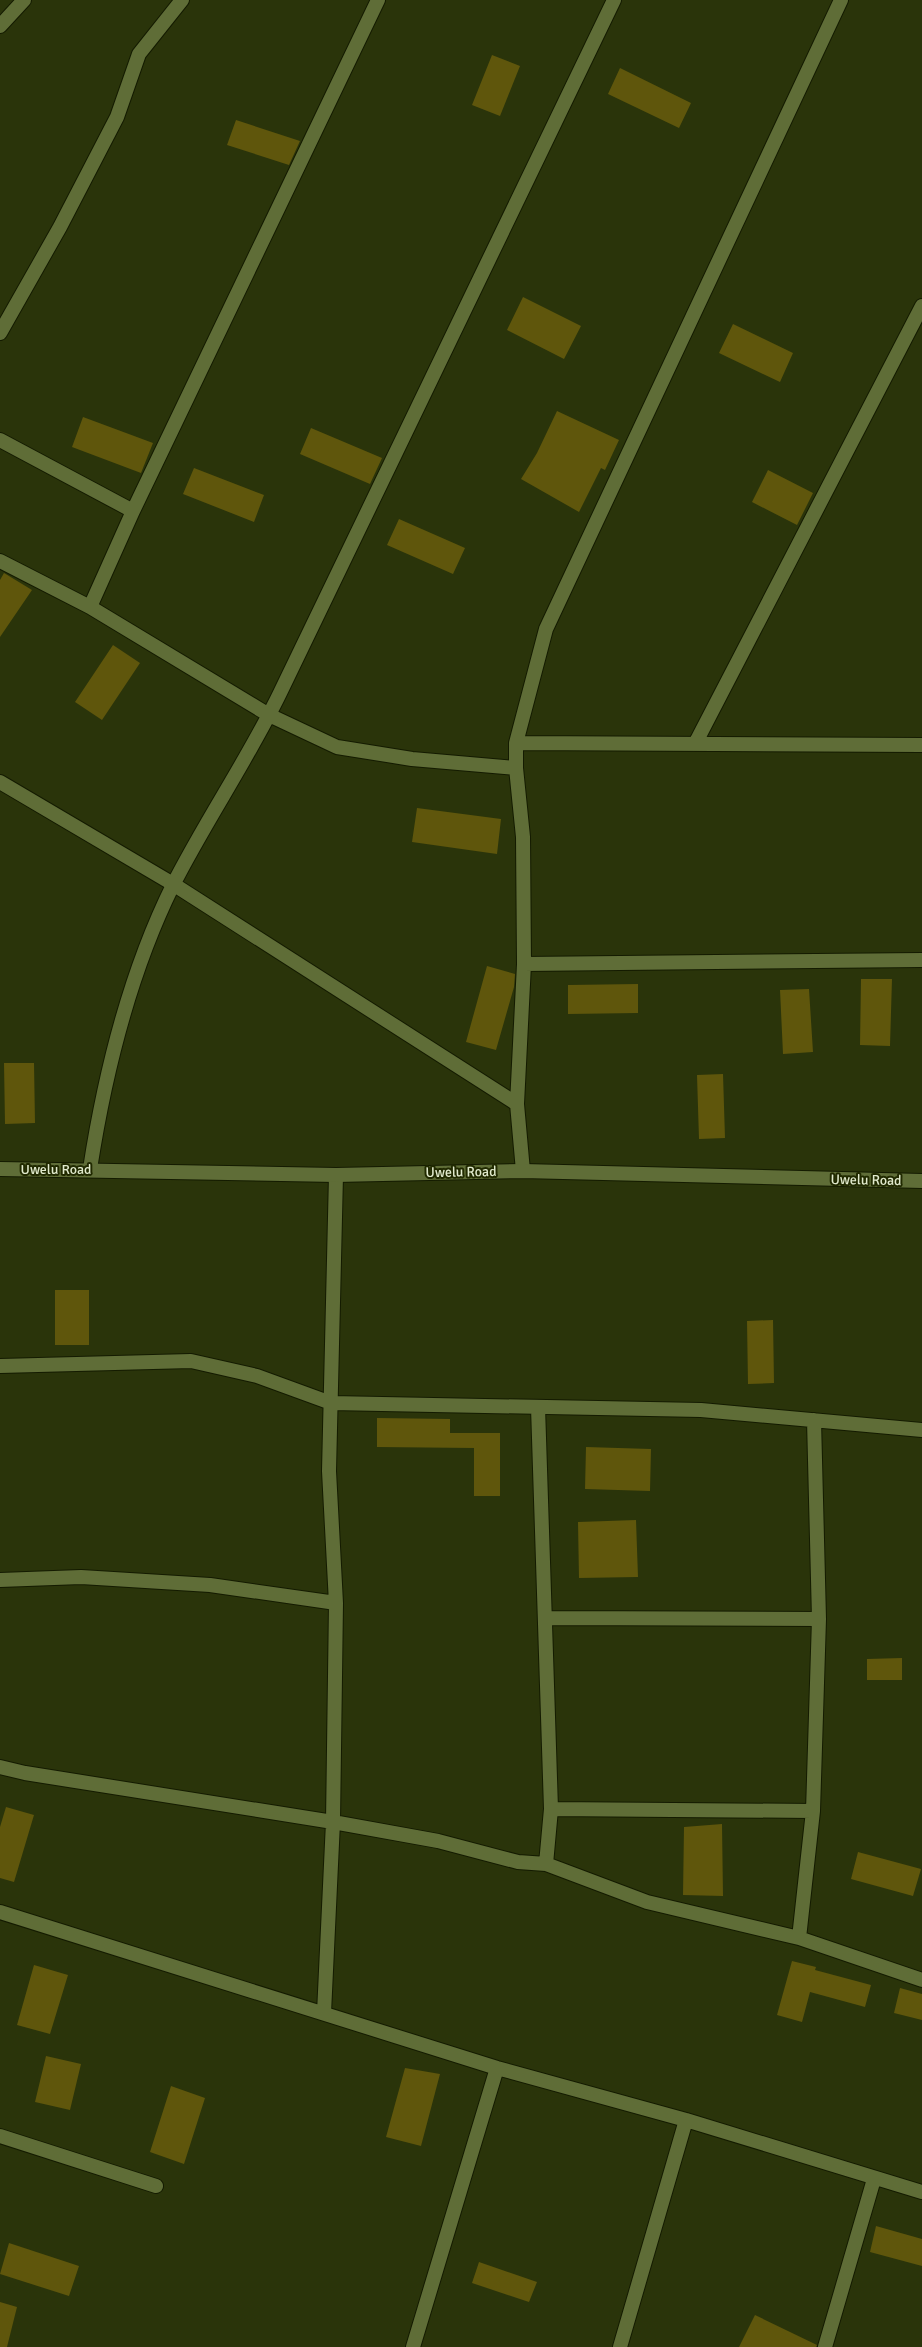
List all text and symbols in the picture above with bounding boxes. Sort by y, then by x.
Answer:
street label: Uwelu Road [21,1161,91,1178]
street label: Uwelu Road [425,1163,497,1181]
street label: Uwelu Road [830,1171,902,1189]

